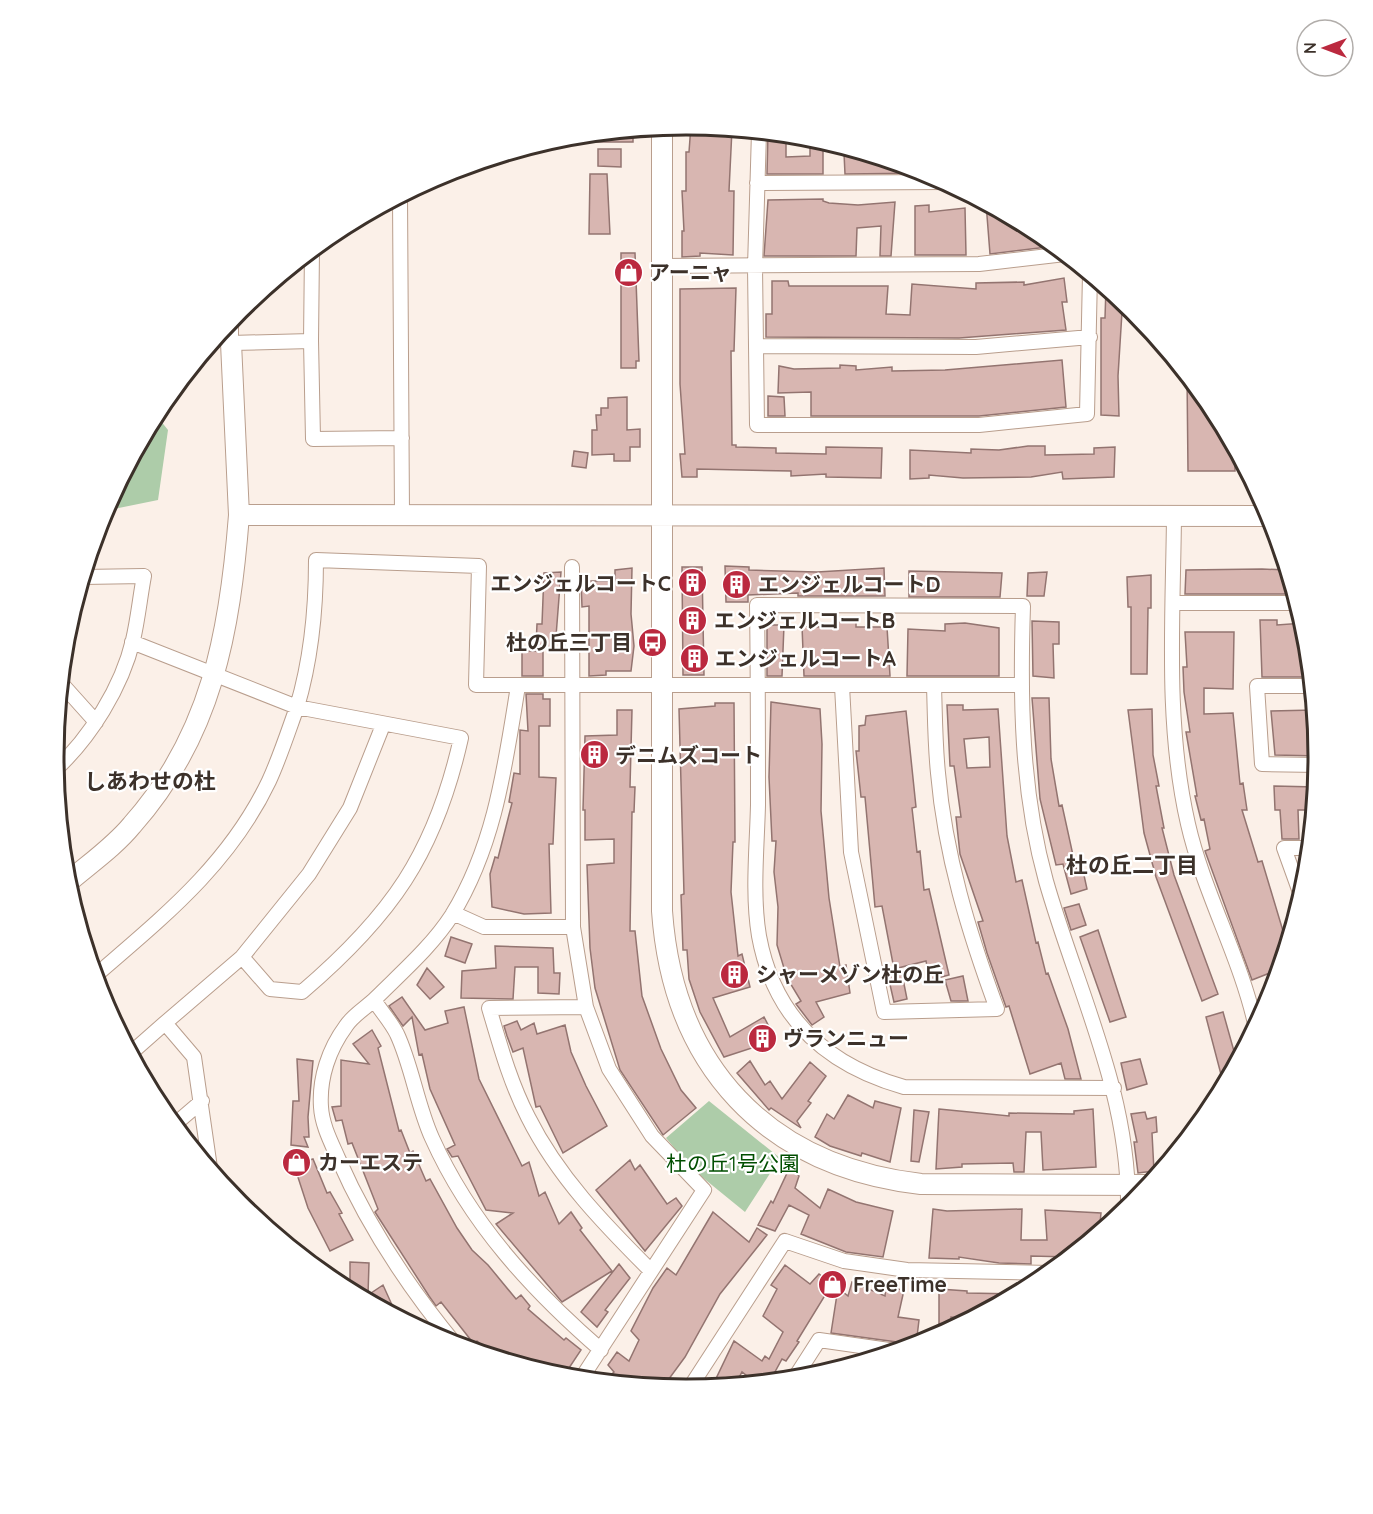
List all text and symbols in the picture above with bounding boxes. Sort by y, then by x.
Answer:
north arrow [1295,18,1355,78]
text: N [1300,42,1320,54]
shop icon: アーニャ [612,256,644,288]
place label: アーニャ [649,259,732,285]
building icon: エンジェルコートC [676,567,708,599]
building icon: エンジェルコートD [721,568,753,600]
place label: エンジェルコートC [490,570,671,596]
place label: エンジェルコートD [758,571,941,597]
building icon: エンジェルコートB [677,604,709,636]
place label: エンジェルコートB [714,607,895,633]
bus stop icon: 杜の丘三丁目 [637,626,669,658]
place label: 杜の丘三丁目 [506,629,632,655]
building icon: エンジェルコートA [678,642,710,674]
place label: エンジェルコートA [715,645,897,671]
building icon: デニムズコート [578,739,610,771]
place label: デニムズコート [615,742,762,768]
district label: しあわせの杜 [84,767,216,795]
district label: 杜の丘二丁目 [1066,851,1198,879]
building icon: シャーメゾン杜の丘 [719,958,751,990]
place label: シャーメゾン杜の丘 [756,961,944,987]
building icon: ヴランニュー [746,1022,778,1054]
place label: ヴランニュー [783,1025,909,1051]
shop icon: カーエステ [281,1146,313,1178]
place label: カーエステ [318,1149,423,1175]
park label: 杜の丘1号公園 [666,1150,800,1176]
shop icon: FreeTime [816,1268,848,1300]
place label: FreeTime [853,1271,947,1297]

